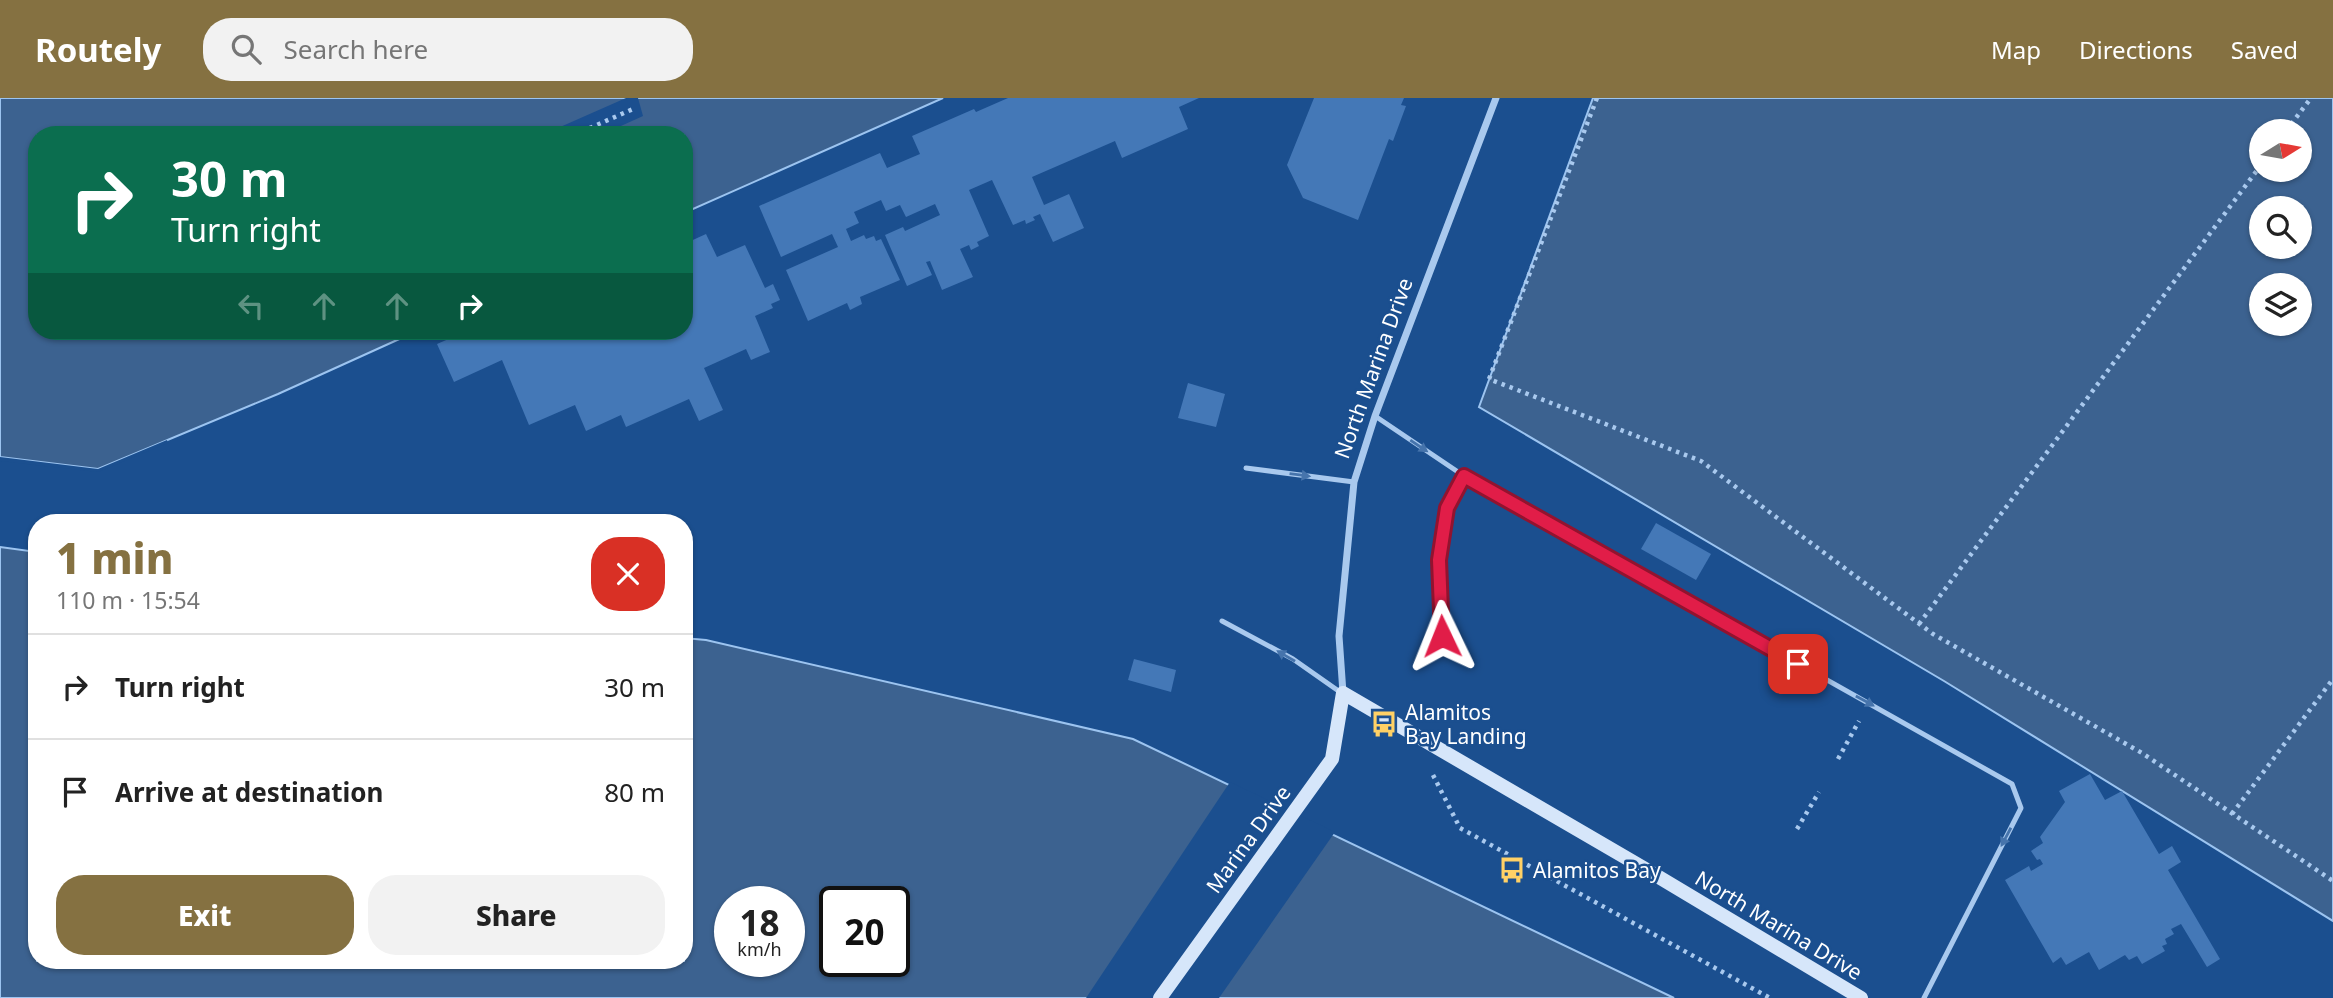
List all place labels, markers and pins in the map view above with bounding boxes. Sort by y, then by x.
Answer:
pin [1768,634,1828,694]
place label: Alamitos Bay Landing [1405,698,1527,750]
bus stop icon: Alamitos Bay Landing [1369,709,1399,739]
bus stop icon: Alamitos Bay [1497,855,1527,885]
place label: Alamitos Bay [1533,856,1661,884]

